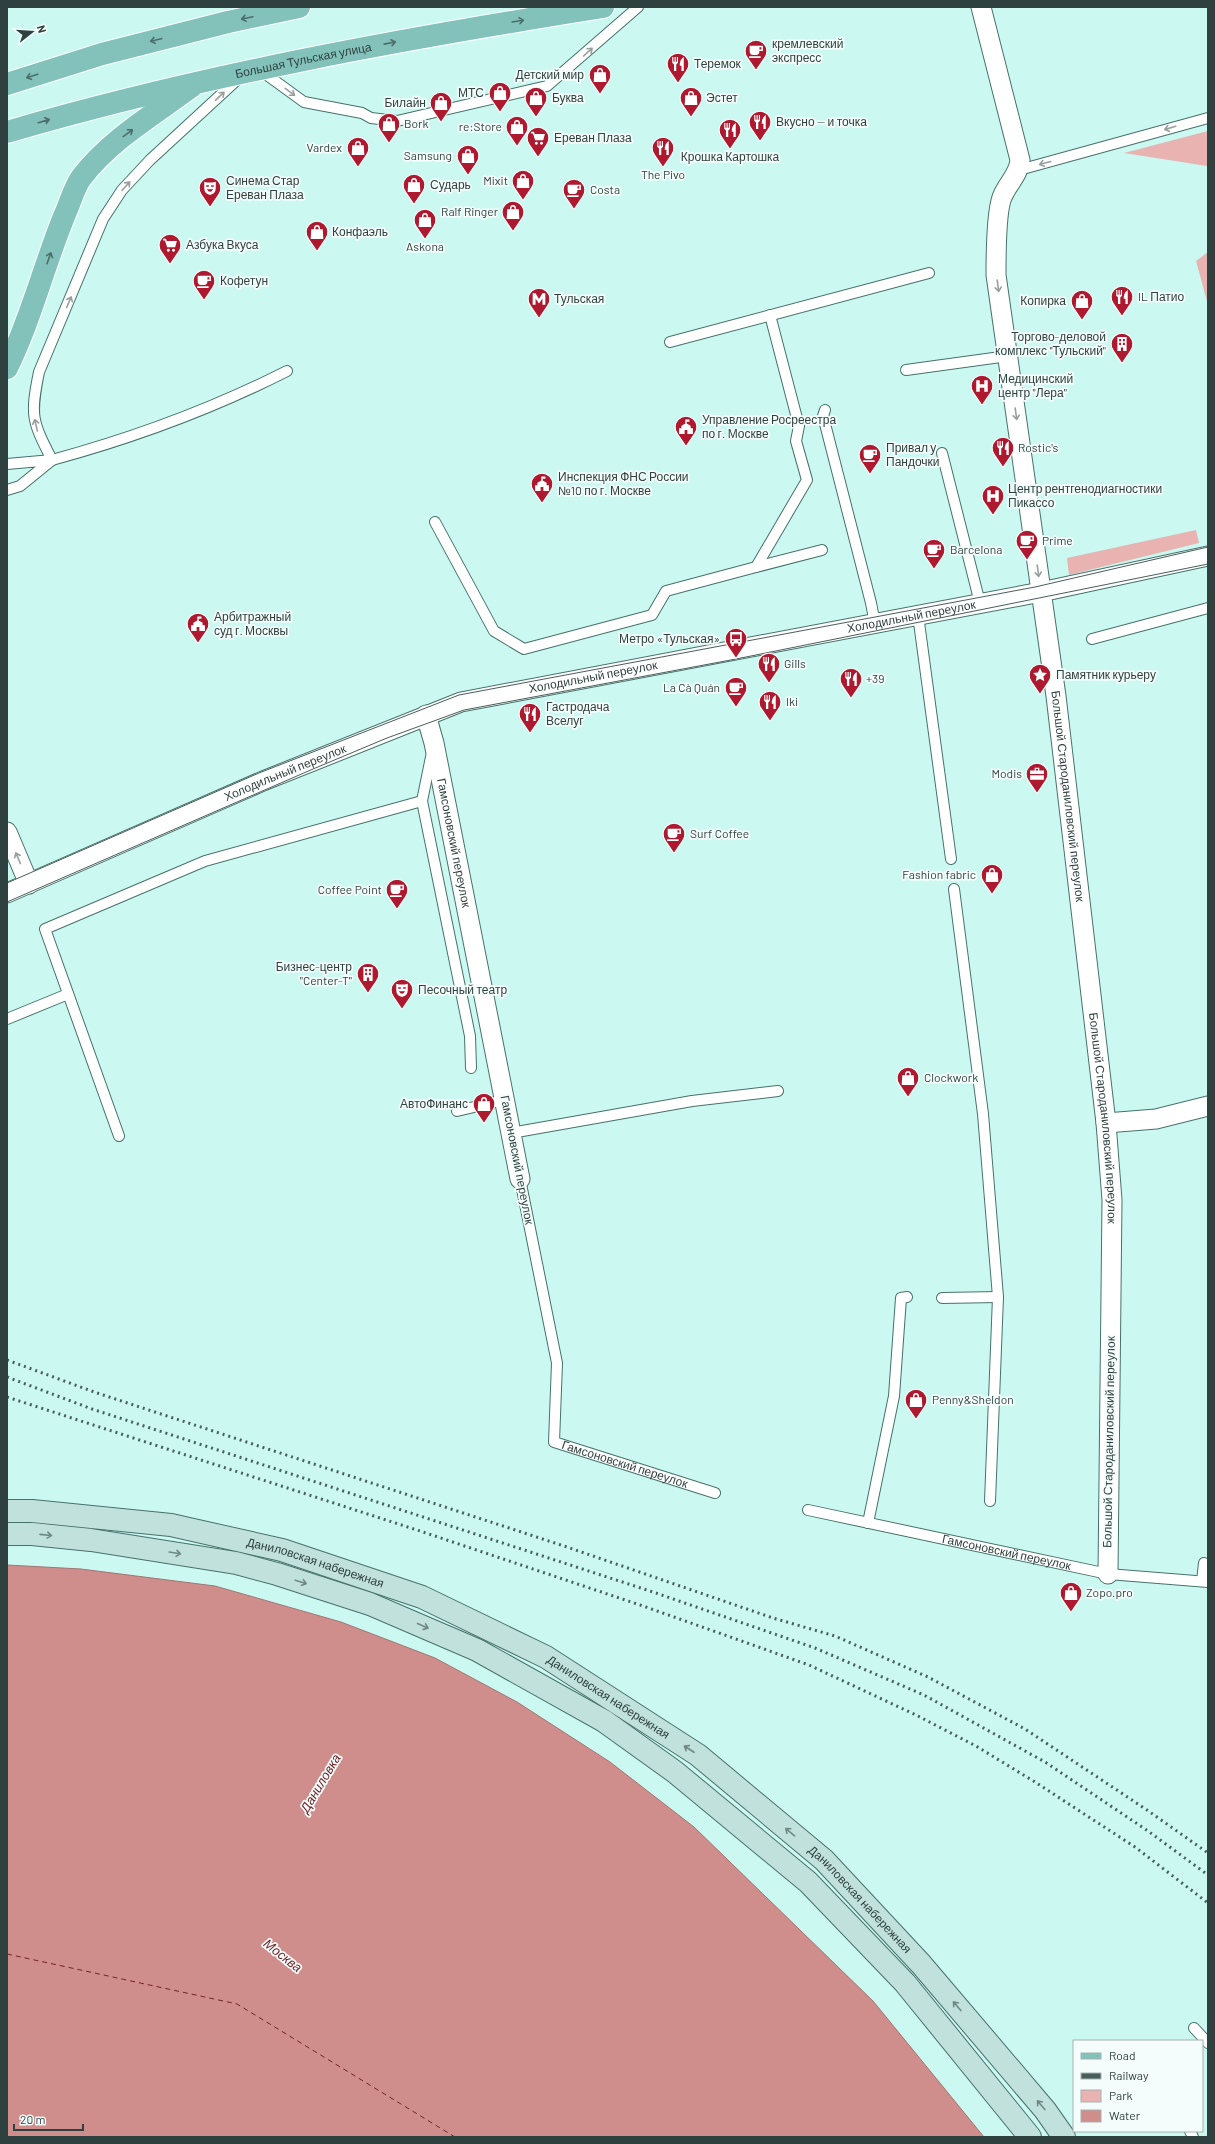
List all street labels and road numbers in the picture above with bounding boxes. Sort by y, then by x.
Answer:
street label: Большая Тульская улица [234,39,373,80]
street label: Холодильный переулок [846,596,977,635]
street label: Холодильный переулок [527,657,659,695]
street label: Большой Староданиловский переулок [1049,690,1088,903]
street label: Холодильный переулок [222,740,348,803]
street label: Гамсоновский переулок [435,777,474,909]
street label: Большой Староданиловский переулок [1087,1012,1120,1225]
street label: Гамсоновский переулок [498,1094,538,1227]
street label: Большой Староданиловский переулок [1099,1335,1118,1548]
street label: Гамсоновский переулок [560,1437,691,1490]
street label: Гамсоновский переулок [941,1531,1073,1572]
street label: Даниловская набережная [245,1534,386,1590]
street label: Даниловская набережная [544,1652,673,1741]
street label: Даниловская набережная [805,1842,915,1955]

